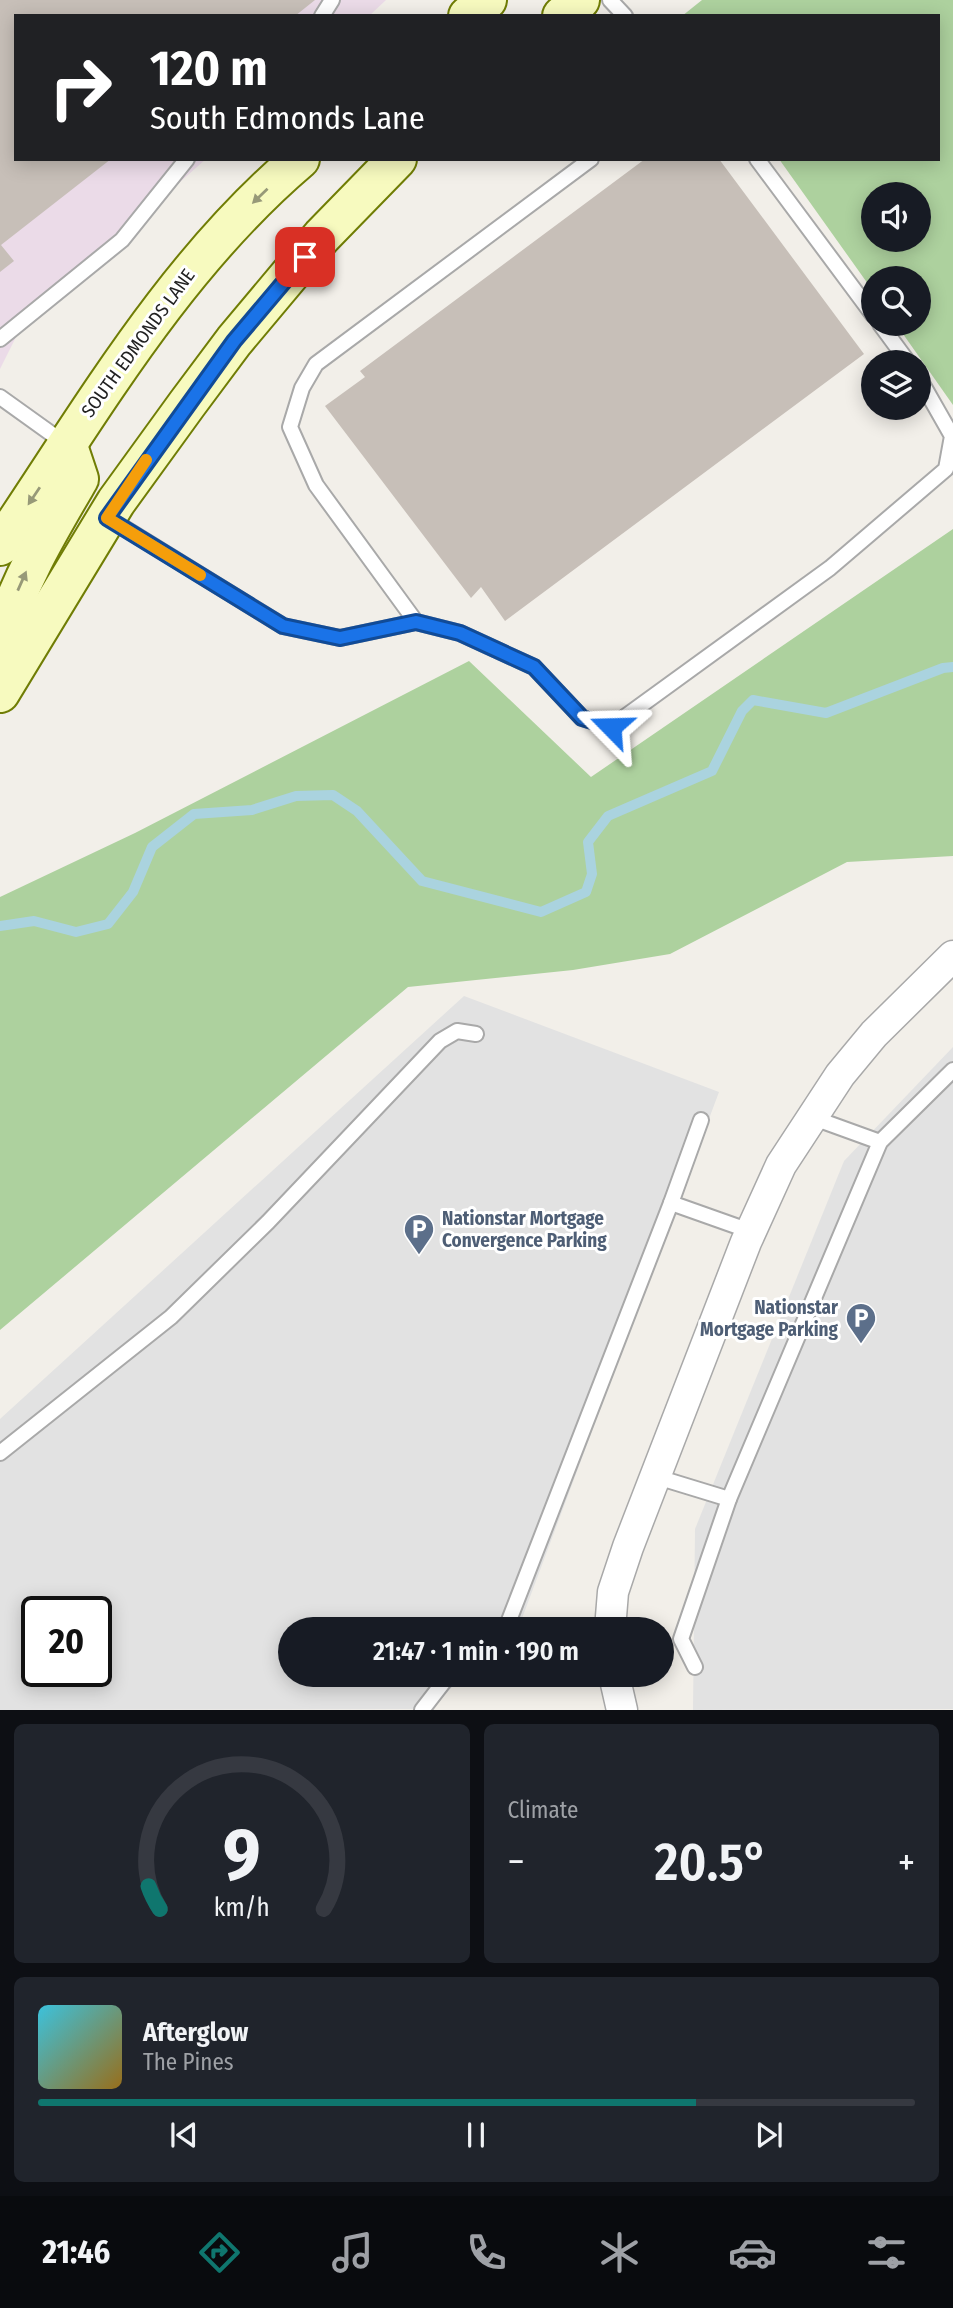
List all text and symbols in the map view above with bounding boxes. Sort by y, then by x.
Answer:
text: 120 m [150,39,268,98]
icon: right [35,42,126,133]
text: South Edmonds Lane [150,99,425,137]
map controls [861,182,931,420]
button: sound [861,182,931,252]
one-way arrow [252,187,269,203]
pin [275,227,335,287]
icon: arrive [286,238,324,276]
street label: SOUTH EDMONDS LANE [76,264,200,422]
button: search [861,266,931,336]
button: layers [861,350,931,420]
one-way arrow [27,487,40,506]
one-way arrow [16,571,28,591]
position arrow [574,690,648,764]
place label: Nationstar Mortgage Convergence Parking [442,1207,607,1252]
parking icon: Nationstar Mortgage Convergence Parking [402,1212,436,1256]
place label: Nationstar Mortgage Parking [700,1296,839,1341]
parking icon: Nationstar Mortgage Parking [844,1301,878,1345]
speed limit sign: 20 [21,1596,112,1687]
text: 21:47 · 1 min · 190 m [373,1636,579,1667]
text: Climate [508,1796,578,1824]
text: 9 [223,1812,261,1899]
text: 20.5° [655,1831,768,1894]
text: − [508,1839,525,1885]
text: + [898,1839,915,1885]
text: km/h [214,1893,270,1923]
text: Afterglow [143,2017,248,2048]
text: The Pines [143,2048,234,2076]
icon: previous [165,2116,203,2154]
icon: pause [457,2116,495,2154]
icon: next [750,2116,788,2154]
icon: directions [195,2228,244,2277]
icon: music [328,2228,377,2277]
icon: phone [462,2228,511,2277]
icon: climate [595,2228,644,2277]
icon: car [728,2228,777,2277]
icon: filters [862,2228,911,2277]
text: 21:46 [42,2233,110,2271]

